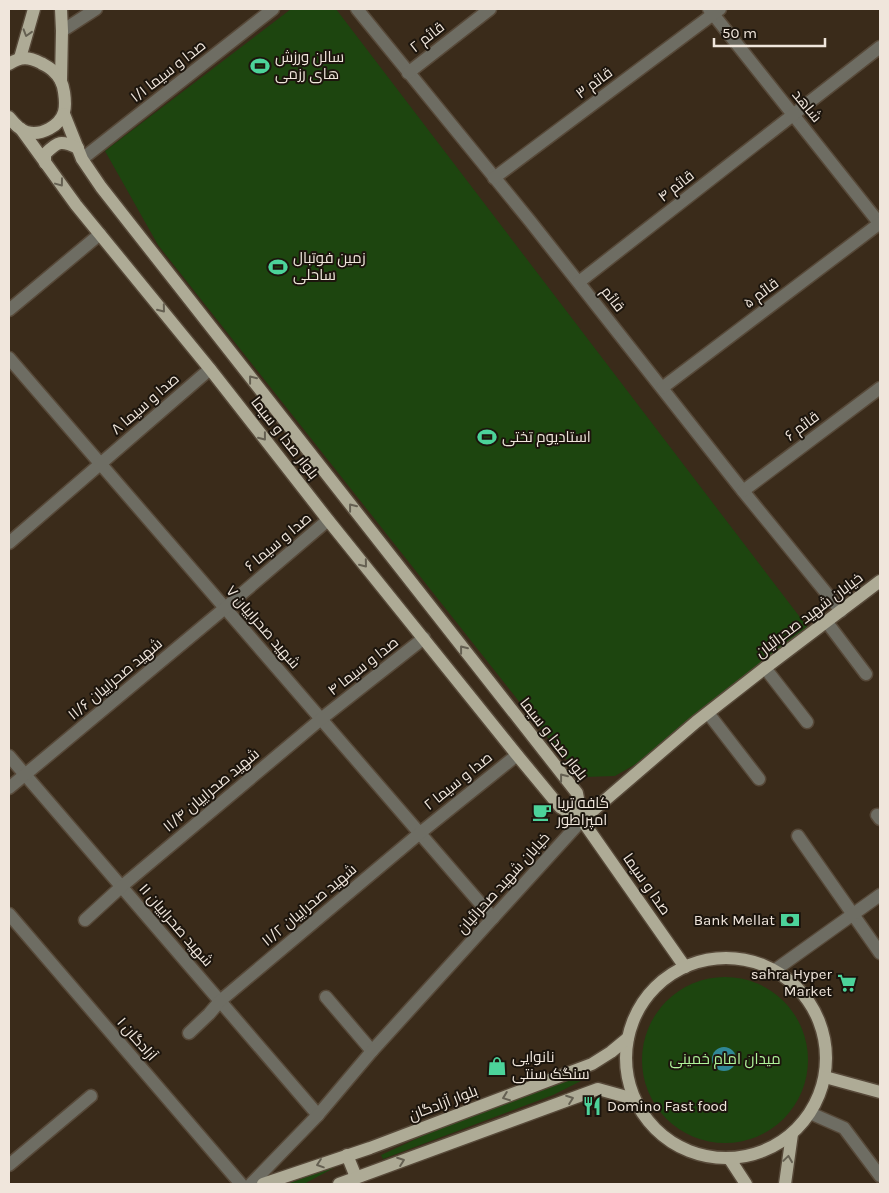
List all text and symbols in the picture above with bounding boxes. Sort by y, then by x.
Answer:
scale bar [714,15,825,47]
street label: قائم ۲ [406,18,448,57]
text: 50 m [722,24,757,42]
one-way arrow [23,29,33,37]
street label: صدا و سیما ۱/۱ [127,36,209,106]
place label: سالن ورزش های رزمی [275,48,344,84]
sports icon: سالن ورزش های رزمی [249,55,271,77]
street label: قائم ۳ [572,63,616,103]
street label: شاهد [788,86,826,126]
street label: قائم ۴ [654,166,698,206]
one-way arrow [54,177,62,186]
place label: زمین فوتبال ساحلی [293,249,366,285]
sports icon: زمین فوتبال ساحلی [267,256,289,278]
street label: قائم ۵ [740,274,783,313]
street label: قائم [597,283,629,316]
one-way arrow [156,304,165,313]
street label: صدا و سیما ۸ [107,370,183,438]
one-way arrow [249,376,257,385]
street label: بلوار صدا و سیما [247,393,323,483]
street label: قائم ۶ [781,407,823,445]
sports icon: استادیوم تختی [476,426,498,448]
place label: استادیوم تختی [502,428,591,447]
one-way arrow [257,431,266,440]
one-way arrow [349,503,358,513]
street label: صدا و سیما ۶ [241,509,315,575]
one-way arrow [358,558,366,567]
street label: خیابان شهید صحرائیان [752,569,867,662]
street label: شهید صحراییان ۷ [221,582,304,673]
street label: صدا و سیما ۴ [324,633,402,699]
street label: شهید صحراییان ۱۱/۶ [64,634,166,724]
one-way arrow [460,645,469,655]
street label: بلوار صدا و سیما [516,694,592,784]
street label: شهید صحراییان ۱۱/۴ [159,744,263,836]
street label: صدا و سیما ۲ [420,748,496,814]
one-way arrow [560,773,569,782]
place label: کافه تریا امپراطور [556,794,609,830]
cafe icon: کافه تریا امپراطور [531,801,553,823]
street label: خیابان شهید صحرائیان [453,829,554,938]
street label: صدا و سیما [619,850,675,918]
street label: شهید صحراییان ۱۱/۲ [258,860,361,951]
street label: شهید صحراییان ۱۱ [134,880,217,971]
bank icon: Bank Mellat [779,909,801,931]
place label: Bank Mellat [694,911,775,929]
place label: sahra Hyper Market [751,965,833,1000]
supermarket icon: sahra Hyper Market [836,972,858,994]
street label: آزادگان ۱ [112,1013,161,1065]
place label: نانوایی سنگک سنتی [512,1048,590,1084]
park label: میدان امام خمینی [669,1050,781,1069]
shop icon: نانوایی سنگک سنتی [486,1055,508,1077]
street label: بلوار آزادگان [406,1082,480,1125]
one-way arrow [502,1091,511,1101]
one-way arrow [565,1095,574,1105]
restaurant icon: Domino Fast food [581,1095,603,1117]
place label: Domino Fast food [607,1097,728,1115]
one-way arrow [782,1155,793,1163]
one-way arrow [396,1157,405,1167]
one-way arrow [317,1158,325,1168]

